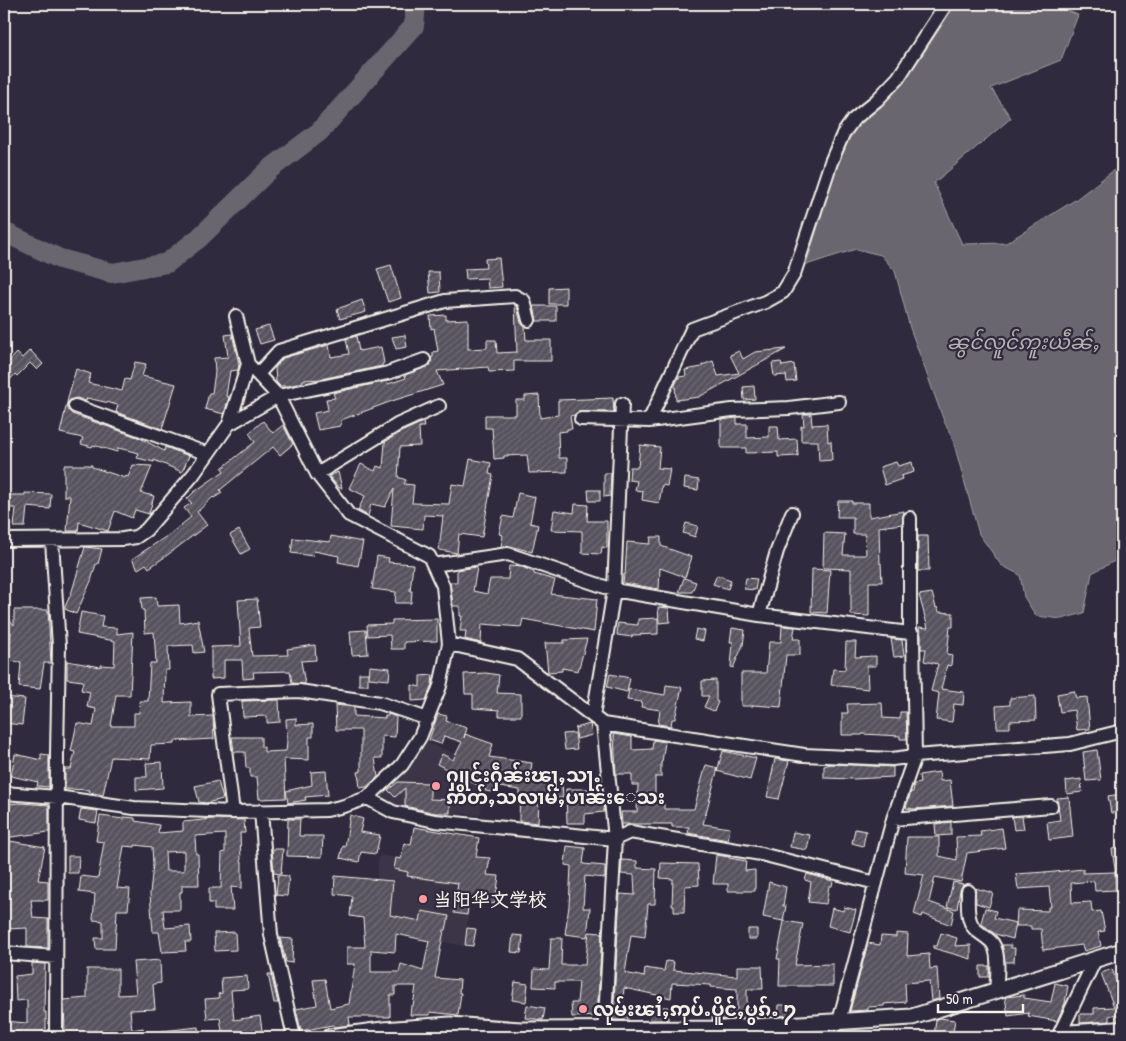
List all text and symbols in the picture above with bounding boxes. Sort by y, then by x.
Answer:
water label: ၼွင်လူင်ဢူးယဵၼ်ႇ [947,328,1099,359]
place label: ႁူင်းႁဵၼ်းၽႃႇသႃႇ ဢိတ်ႇသလၢမ်ႇပၢၼ်းေသး [446,762,665,810]
marker: ႁူင်းႁဵၼ်းၽႃႇသႃႇ ဢိတ်ႇသလၢမ်ႇပၢၼ်းေသး [430,780,442,792]
place label: 当阳华文学校 [433,886,547,912]
marker: 当阳华文学校 [417,893,429,905]
scale bar [938,981,1024,1013]
text: 50 m [946,988,973,1009]
place label: လုမ်းၽၢႆႇဢုပ်ႉပိူင်ႇပွၵ်ႉ ႒ [593,996,796,1025]
marker: လုမ်းၽၢႆႇဢုပ်ႉပိူင်ႇပွၵ်ႉ ႒ [577,1003,589,1015]

